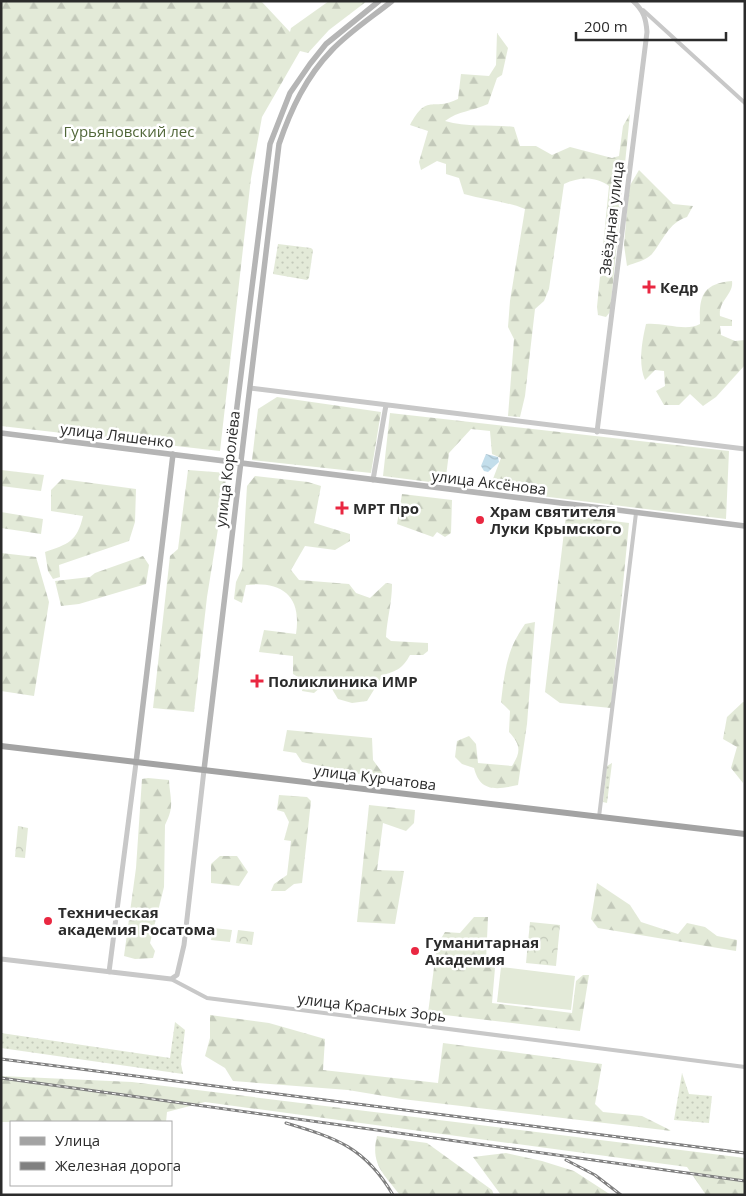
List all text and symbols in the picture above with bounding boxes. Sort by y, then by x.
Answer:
scale bar [576,10,726,42]
text: 200 m [584,16,628,36]
park label: Гурьяновский лес [64,121,194,141]
street label: Звёздная улица [594,160,628,276]
place label: Кедр [660,277,698,297]
marker: Кедр [642,280,656,294]
street label: улица Королёва [210,409,244,529]
street label: улица Ляшенко [59,418,175,452]
street label: улица Аксёнова [430,465,548,499]
place label: МРТ Про [353,498,419,518]
marker: МРТ Про [335,501,349,515]
place label: Храм святителя Луки Крымского [490,501,621,538]
marker: Храм святителя Луки Крымского [474,514,486,526]
place label: Поликлиника ИМР [268,671,418,691]
marker: Поликлиника ИМР [250,674,264,688]
street label: улица Курчатова [312,760,438,794]
place label: Техническая академия Росатома [58,902,215,939]
marker: Техническая академия Росатома [42,915,54,927]
place label: Гуманитарная Академия [425,932,539,969]
marker: Гуманитарная Академия [409,945,421,957]
street label: улица Красных Зорь [297,988,448,1026]
legend [10,1121,172,1186]
text: Улица [55,1130,100,1150]
text: Железная дорога [55,1155,181,1175]

